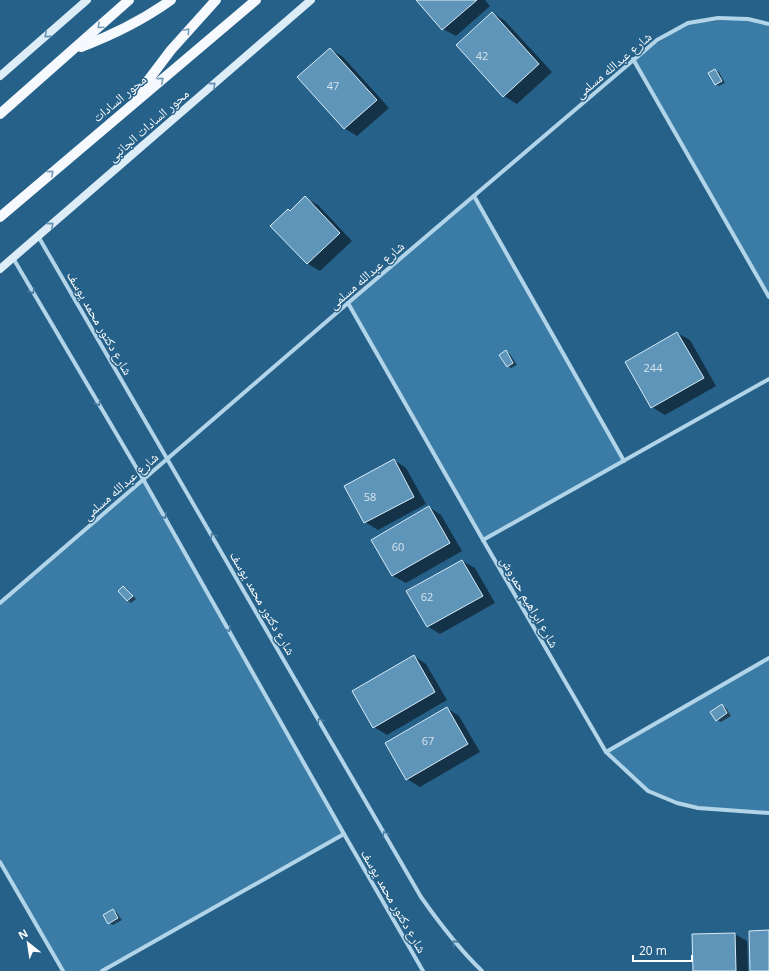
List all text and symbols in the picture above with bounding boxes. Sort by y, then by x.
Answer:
one-way arrow [97,21,105,29]
street label: شارع عبدالله مسلمى [571,28,656,103]
one-way arrow [182,29,189,36]
one-way arrow [45,30,52,37]
house number: 42 [476,48,488,63]
street label: محور السادات [88,70,150,126]
one-way arrow [156,77,163,84]
house number: 47 [327,78,339,93]
one-way arrow [208,83,215,90]
street label: محور السادات الجانبى [103,84,193,166]
one-way arrow [46,171,54,178]
one-way arrow [46,223,54,230]
street label: شارع عبدالله مسلمى [324,237,408,314]
street label: شارع دكتور محمد يوسف [62,268,137,379]
one-way arrow [28,287,35,294]
house number: 244 [644,360,663,375]
one-way arrow [94,399,101,406]
street label: شارع عبدالله مسلمى [78,448,162,525]
house number: 58 [364,489,376,504]
one-way arrow [159,512,166,519]
one-way arrow [210,533,217,540]
house number: 60 [392,539,404,554]
street label: شارع دكتور محمد يوسف [225,548,300,659]
street label: شارع ابراهيم حمروش [496,553,563,652]
house number: 62 [421,589,433,604]
one-way arrow [223,625,230,632]
one-way arrow [317,718,324,725]
house number: 67 [422,733,434,748]
one-way arrow [382,831,389,838]
street label: شارع دكتور محمد يوسف [356,846,431,957]
north arrow [8,923,48,963]
text: N [15,925,30,943]
scale bar [633,937,692,963]
one-way arrow [453,940,460,947]
text: 20 m [639,942,667,959]

